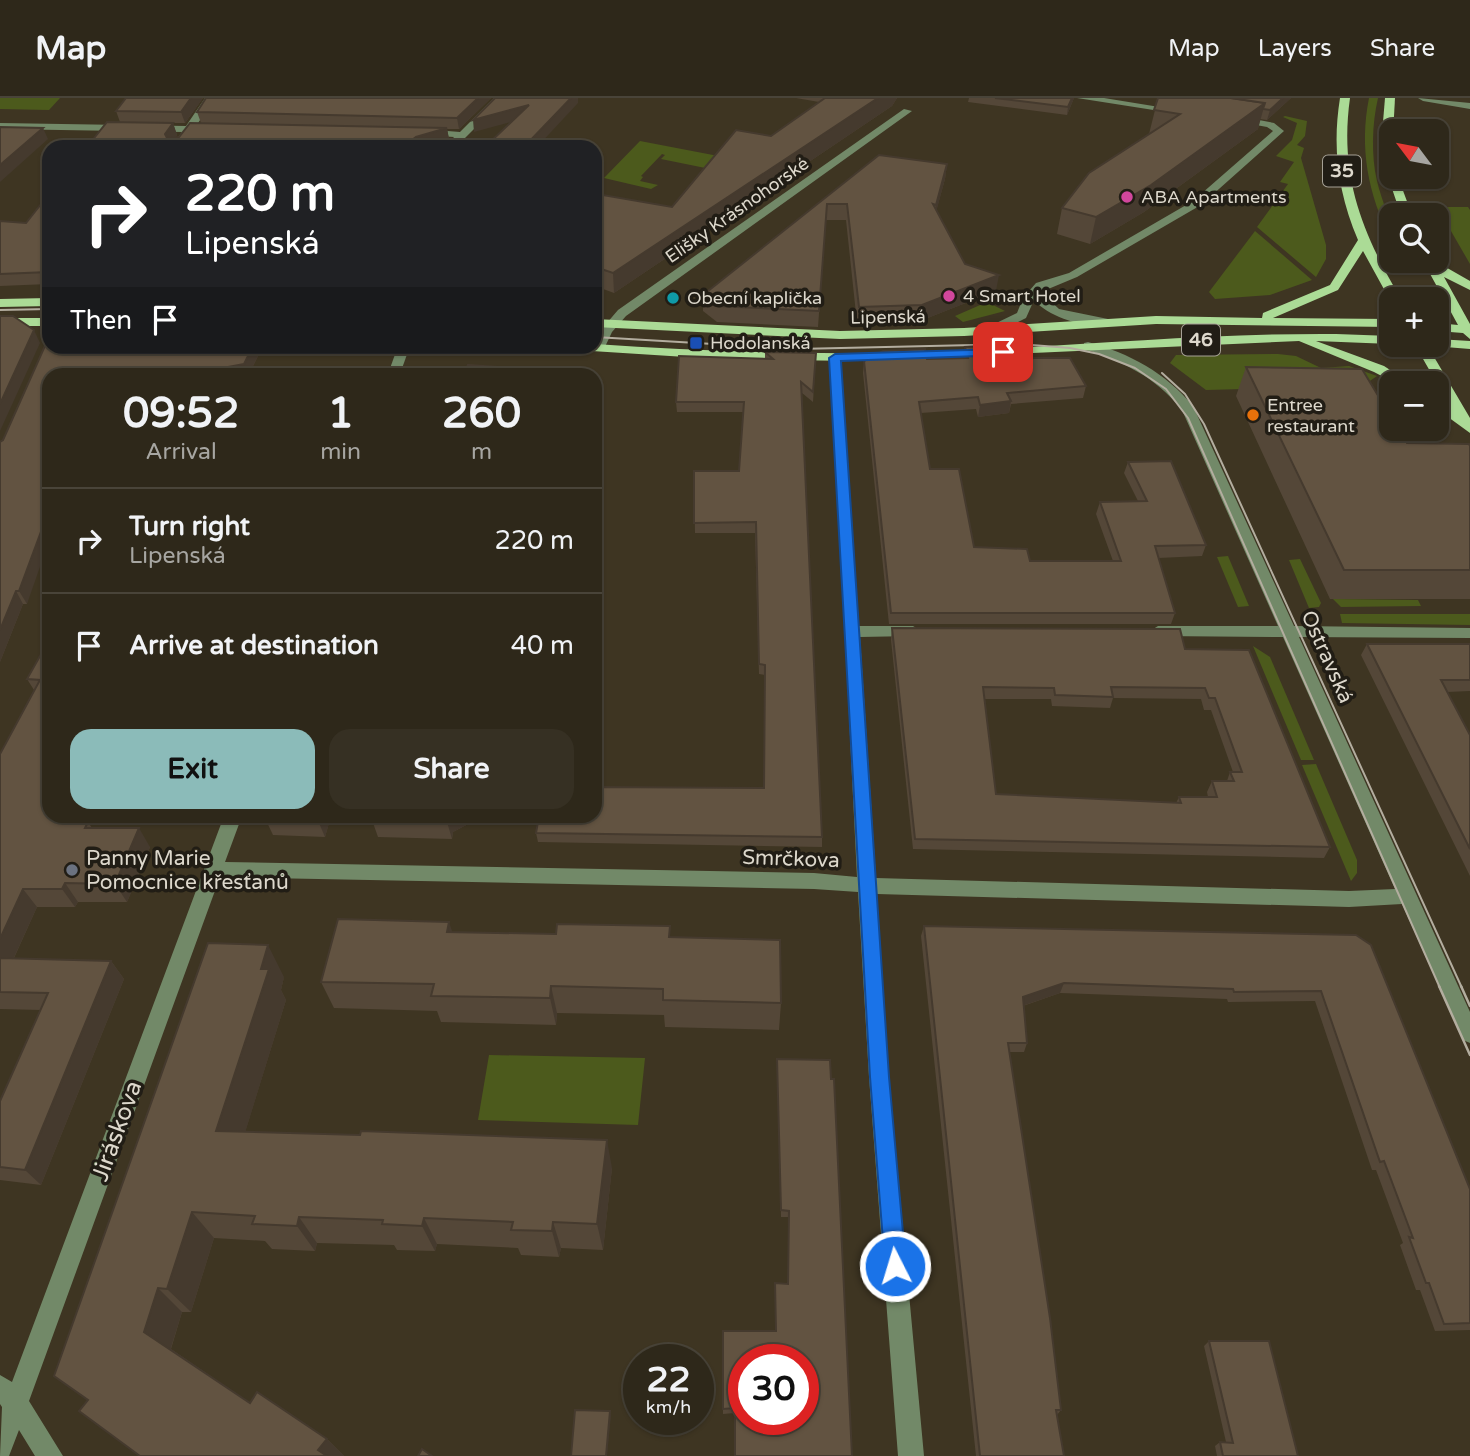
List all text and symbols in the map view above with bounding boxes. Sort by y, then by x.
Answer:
text: Map [35,29,106,68]
text: Map [1168,34,1220,63]
text: Layers [1258,34,1332,63]
text: Share [1370,34,1435,63]
north arrow [1379,119,1449,189]
map controls [1379,119,1449,441]
street label: Elišky Krásnohorské [661,152,813,268]
road number: 35 [1323,156,1361,186]
text: 220 m [185,165,335,224]
icon: right [70,168,161,259]
place label: ABA Apartments [1141,186,1287,208]
marker: ABA Apartments [1119,189,1135,205]
button: search [1379,203,1449,273]
text: Lipenská [185,225,320,263]
place label: 4 Smart Hotel [963,285,1081,307]
place label: Obecní kaplička [687,287,822,309]
button: + [1379,287,1449,357]
marker: 4 Smart Hotel [941,288,957,304]
marker: Obecní kaplička [665,290,681,306]
icon: arrive [146,301,184,339]
text: Then [70,305,132,336]
street label: Lipenská [850,305,926,329]
pin [973,322,1033,382]
road number: 46 [1182,324,1220,356]
place label: Hodolanská [710,332,811,354]
icon: arrive [984,333,1022,371]
marker: Hodolanská [688,335,704,351]
button: − [1379,371,1449,441]
text: 09:52 [123,388,239,439]
text: 1 [327,388,354,439]
text: 260 [442,388,521,439]
place label: Entree restaurant [1267,394,1355,437]
marker: Entree restaurant [1245,407,1261,423]
text: Arrival [146,438,217,466]
text: min [320,438,361,466]
text: m [471,438,492,466]
text: Turn right [129,511,250,542]
icon: right [70,522,108,560]
text: 220 m [494,525,574,556]
text: Lipenská [129,542,226,570]
street label: Ostravská [1295,607,1359,707]
icon: arrive [70,627,108,665]
text: Arrive at destination [129,630,379,661]
text: 40 m [511,630,574,661]
button: Exit [70,729,315,809]
button: Share [329,729,574,809]
street label: Smrčkova [742,845,840,873]
place label: Panny Marie Pomocnice křesťanů [86,846,289,895]
marker: Panny Marie Pomocnice křesťanů [64,862,80,878]
street label: Jiráskova [85,1077,149,1185]
position arrow [858,1229,932,1303]
speed limit sign: 30 [728,1344,819,1435]
text: 22 [647,1359,690,1401]
text: km/h [646,1396,691,1418]

